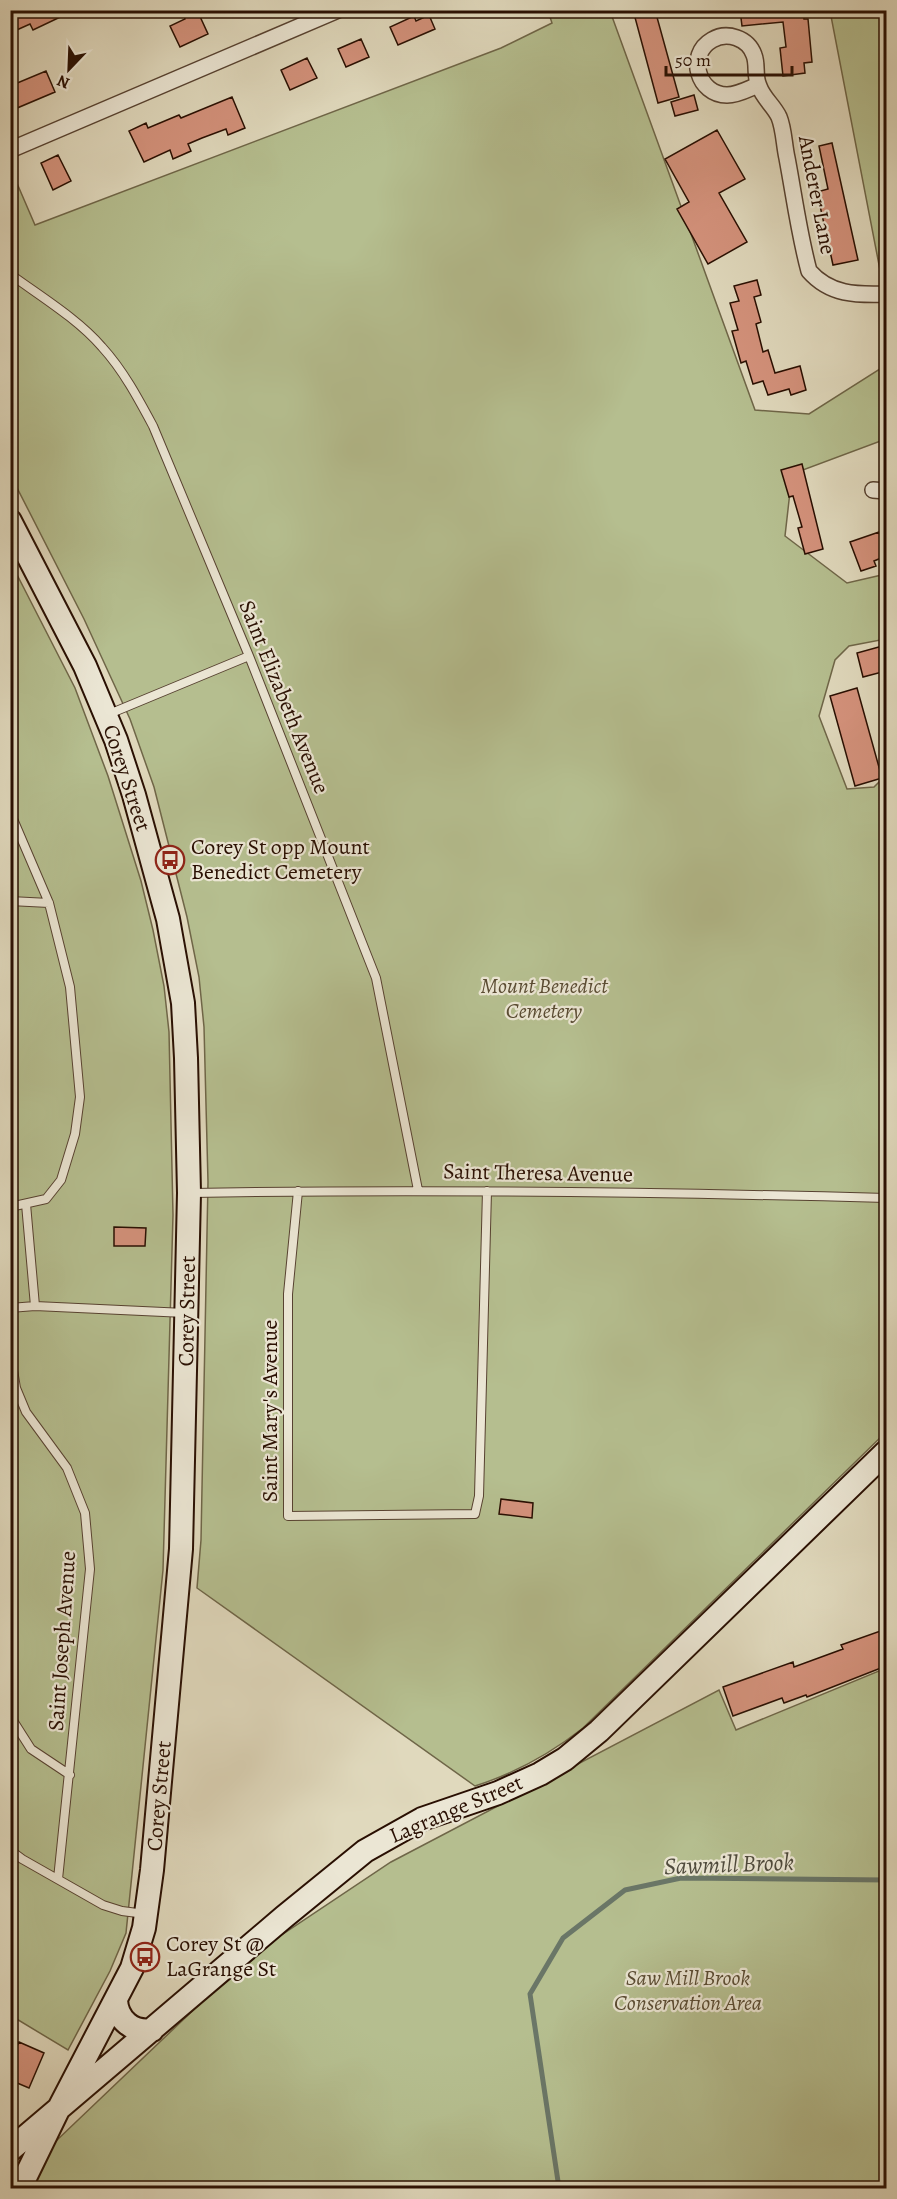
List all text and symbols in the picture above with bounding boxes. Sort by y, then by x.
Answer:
north arrow [39,39,99,99]
scale bar [666,39,792,77]
text: 50 m [675,48,711,72]
text: N [54,69,73,94]
street label: Anderer Lane [791,132,843,257]
street label: Saint Elizabeth Avenue [231,596,337,798]
street label: Corey Street [96,721,158,835]
place label: Corey St opp Mount Benedict Cemetery [191,832,370,887]
bus stop icon: Corey St opp Mount Benedict Cemetery [154,844,186,876]
park label: Mount Benedict Cemetery [481,971,608,1026]
street label: Saint Theresa Avenue [443,1156,633,1190]
street label: Corey Street [171,1255,203,1367]
street label: Saint Mary's Avenue [255,1320,285,1502]
street label: Saint Joseph Avenue [41,1550,83,1732]
street label: Corey Street [139,1740,179,1852]
street label: Lagrange Street [385,1767,527,1851]
water label: Sawmill Brook [663,1846,795,1882]
place label: Corey St @ LaGrange St [166,1929,276,1984]
bus stop icon: Corey St @ LaGrange St [129,1941,161,1973]
park label: Saw Mill Brook Conservation Area [614,1963,762,2018]

